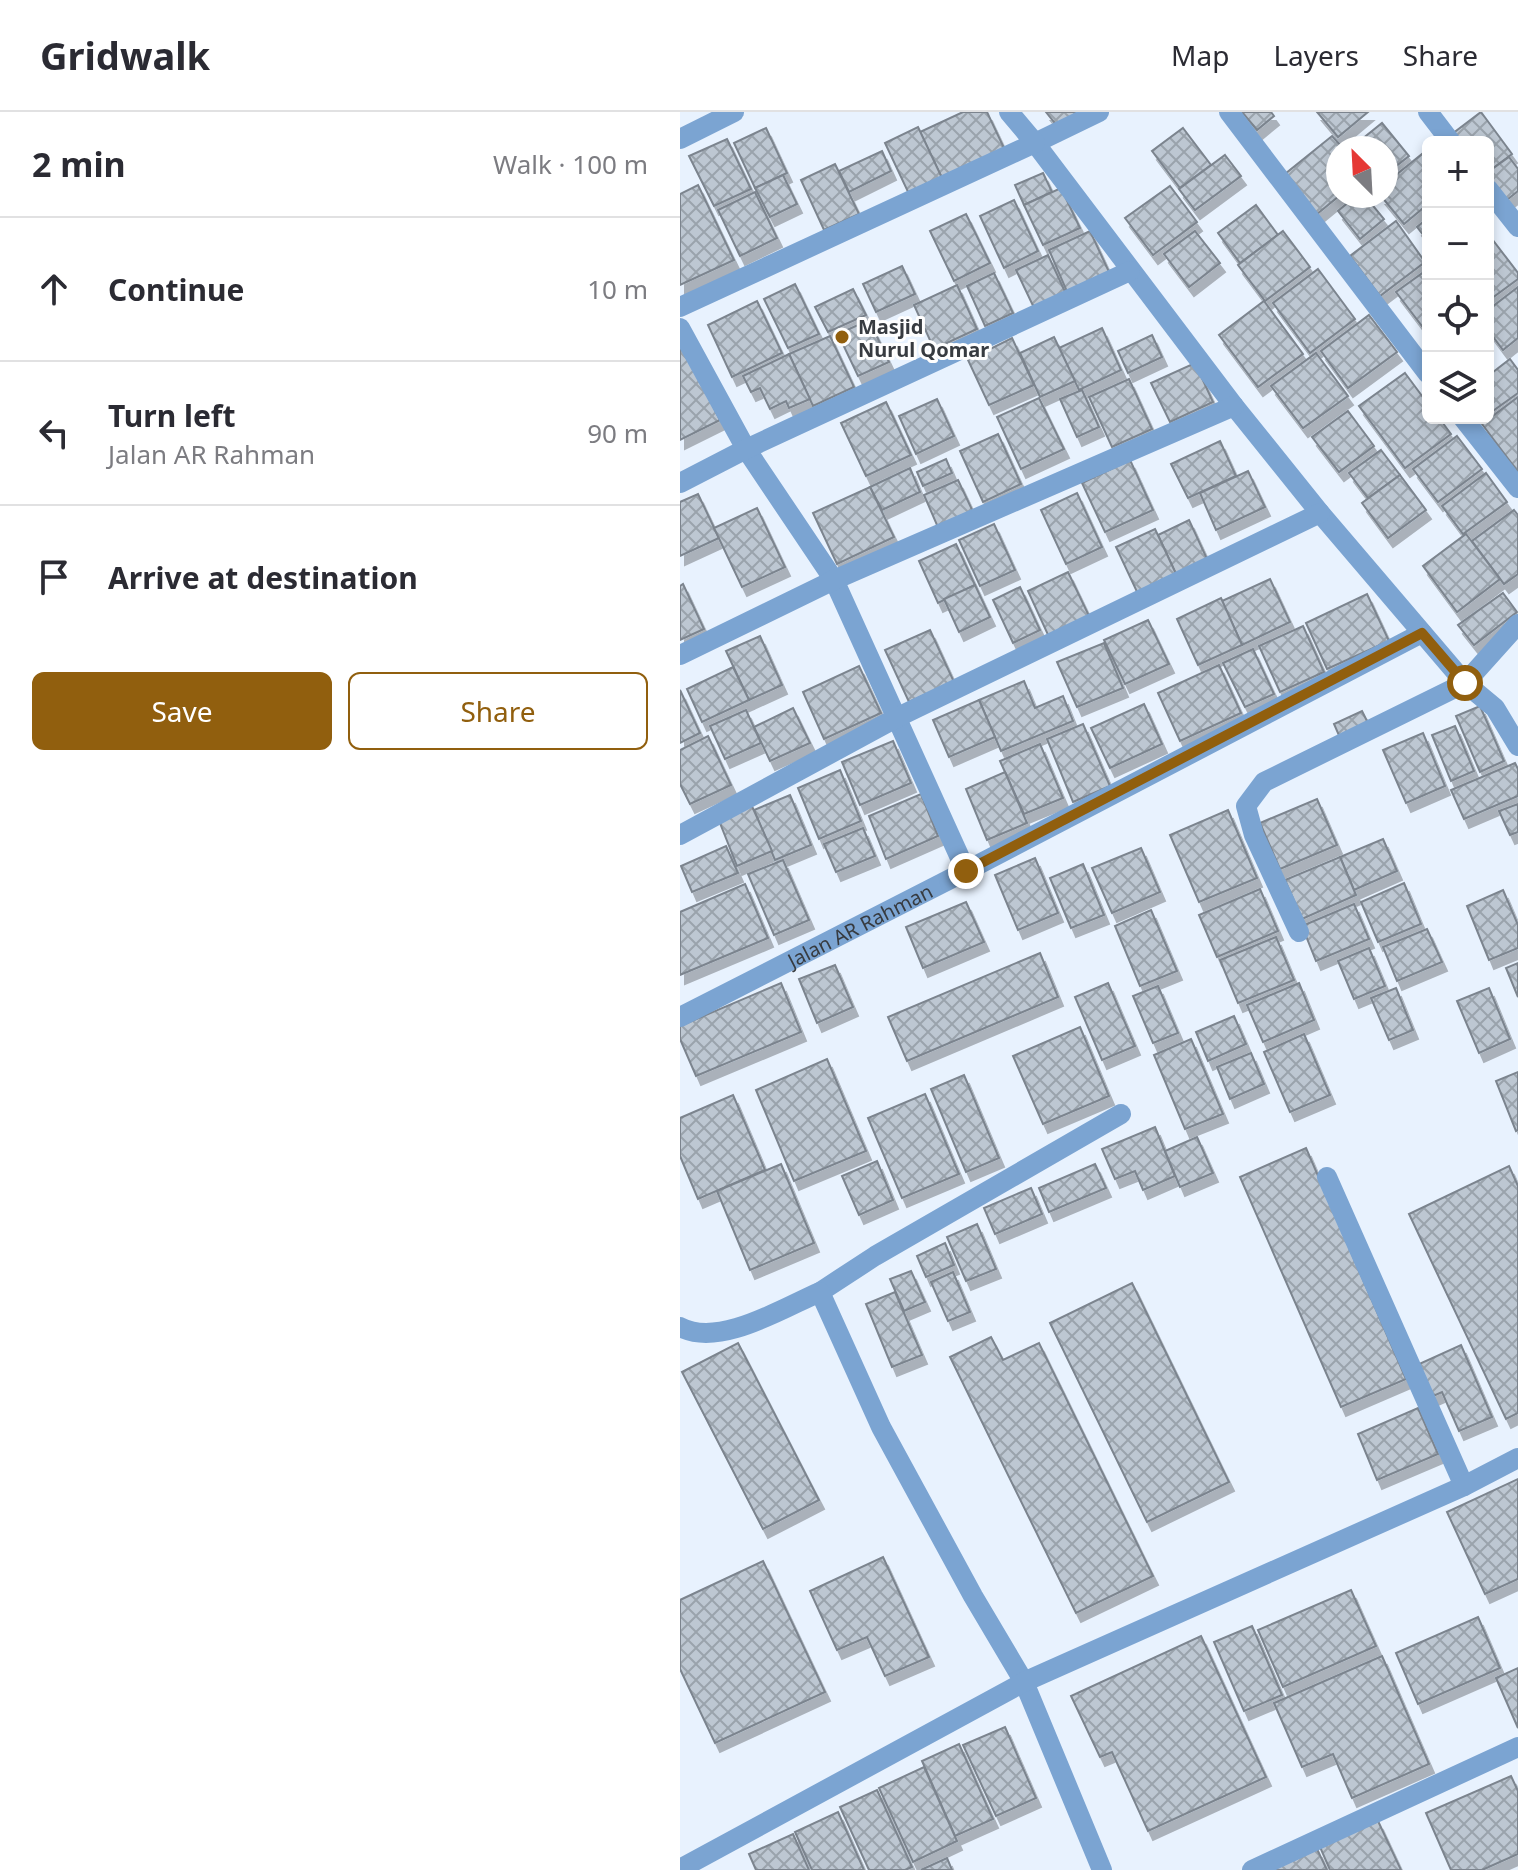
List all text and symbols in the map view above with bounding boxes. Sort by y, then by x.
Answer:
text: Gridwalk [40,29,210,81]
text: Map [1171,36,1229,74]
text: Layers [1273,36,1359,74]
text: Share [1403,36,1478,74]
north arrow [1326,136,1398,208]
map controls [1422,136,1494,424]
button: + [1422,136,1494,208]
text: 2 min [32,141,126,187]
text: Walk · 100 m [493,146,648,182]
button: − [1422,208,1494,280]
icon: ahead [32,267,76,311]
text: Continue [108,269,244,310]
text: 10 m [587,271,648,307]
button: locate [1422,280,1494,352]
place label: Masjid Nurul Qomar [858,313,989,363]
marker: Masjid Nurul Qomar [833,328,851,346]
button: layers [1422,352,1494,424]
text: Turn left [108,395,236,436]
icon: left [32,411,76,455]
text: 90 m [587,415,648,451]
text: Jalan AR Rahman [108,436,315,472]
icon: arrive [32,555,76,599]
text: Arrive at destination [108,557,418,598]
route start [1447,665,1483,701]
button: Save [32,672,332,750]
button: Share [348,672,648,750]
route end [948,853,984,889]
street label: Jalan AR Rahman [781,877,937,974]

